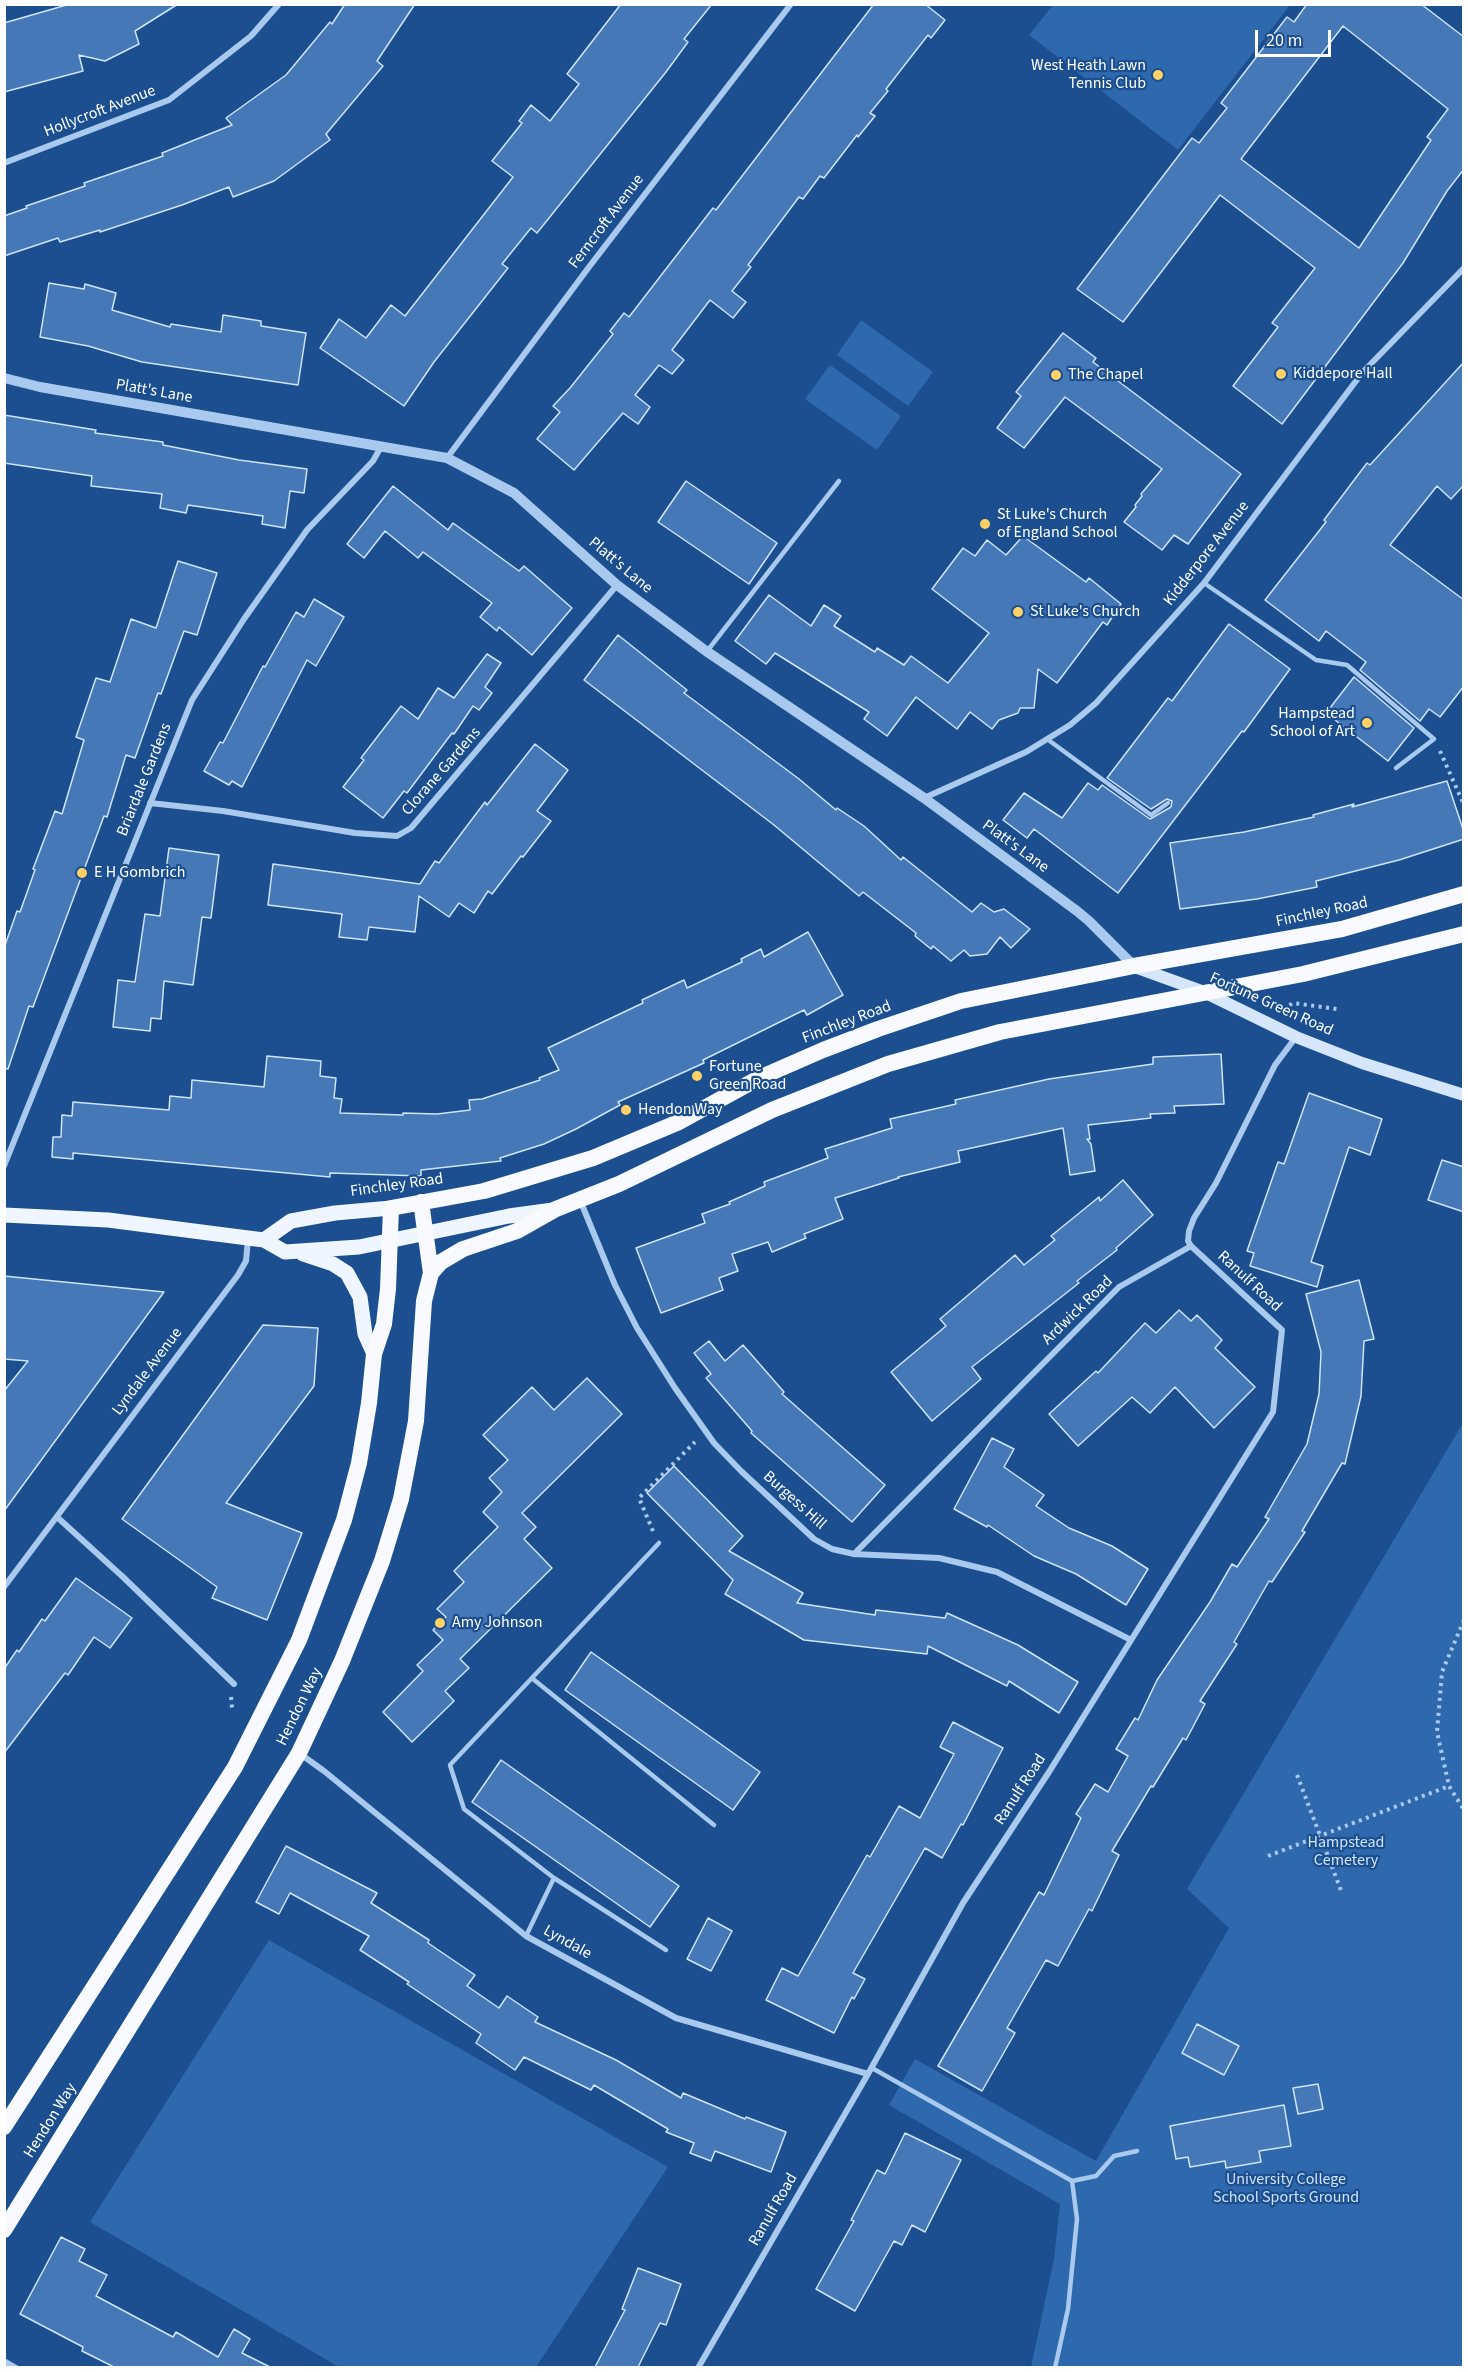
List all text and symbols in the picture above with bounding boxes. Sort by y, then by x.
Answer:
scale bar [1258,18,1334,56]
text: 20 m [1266,28,1302,53]
place label: West Heath Lawn Tennis Club [1031,56,1146,94]
marker: West Heath Lawn Tennis Club [1151,68,1165,82]
street label: Hollycroft Avenue [41,82,159,142]
street label: Ferncroft Avenue [565,171,649,273]
place label: Kiddepore Hall [1293,364,1393,384]
place label: The Chapel [1068,365,1143,385]
marker: Kiddepore Hall [1274,367,1288,381]
marker: The Chapel [1049,368,1063,382]
street label: Platt's Lane [114,376,194,408]
street label: Kidderpore Avenue [1160,498,1254,610]
place label: St Luke's Church of England School [997,505,1118,543]
marker: St Luke's Church of England School [978,517,992,531]
street label: Platt's Lane [584,534,656,598]
place label: St Luke's Church [1030,602,1140,622]
marker: St Luke's Church [1011,605,1025,619]
place label: Hampstead School of Art [1270,704,1355,742]
marker: Hampstead School of Art [1360,716,1374,730]
street label: Briardale Gardens [114,721,176,839]
street label: Clorane Gardens [398,724,486,820]
street label: Platt's Lane [978,816,1052,878]
place label: E H Gombrich [94,863,185,883]
marker: E H Gombrich [75,866,89,880]
street label: Finchley Road [1274,894,1370,932]
street label: Fortune Green Road [1206,969,1336,1041]
street label: Finchley Road [800,997,894,1049]
place label: Fortune Green Road [709,1057,786,1095]
marker: Fortune Green Road [690,1069,704,1083]
place label: Hendon Way [638,1100,722,1120]
marker: Hendon Way [619,1103,633,1117]
street label: Finchley Road [349,1170,445,1202]
street label: Ranulf Road [1213,1247,1285,1317]
street label: Ardwick Road [1039,1272,1117,1350]
street label: Lyndale Avenue [109,1324,187,1420]
street label: Burgess Hill [758,1468,830,1534]
place label: Amy Johnson [452,1613,543,1633]
marker: Amy Johnson [433,1616,447,1630]
street label: Hendon Way [273,1665,327,1749]
street label: Ranulf Road [991,1751,1051,1829]
park label: Hampstead Cemetery [1308,1833,1384,1871]
street label: Lyndale [539,1922,595,1964]
street label: Hendon Way [20,2080,82,2162]
street label: Ranulf Road [745,2170,803,2250]
park label: University College School Sports Ground [1213,2170,1359,2208]

